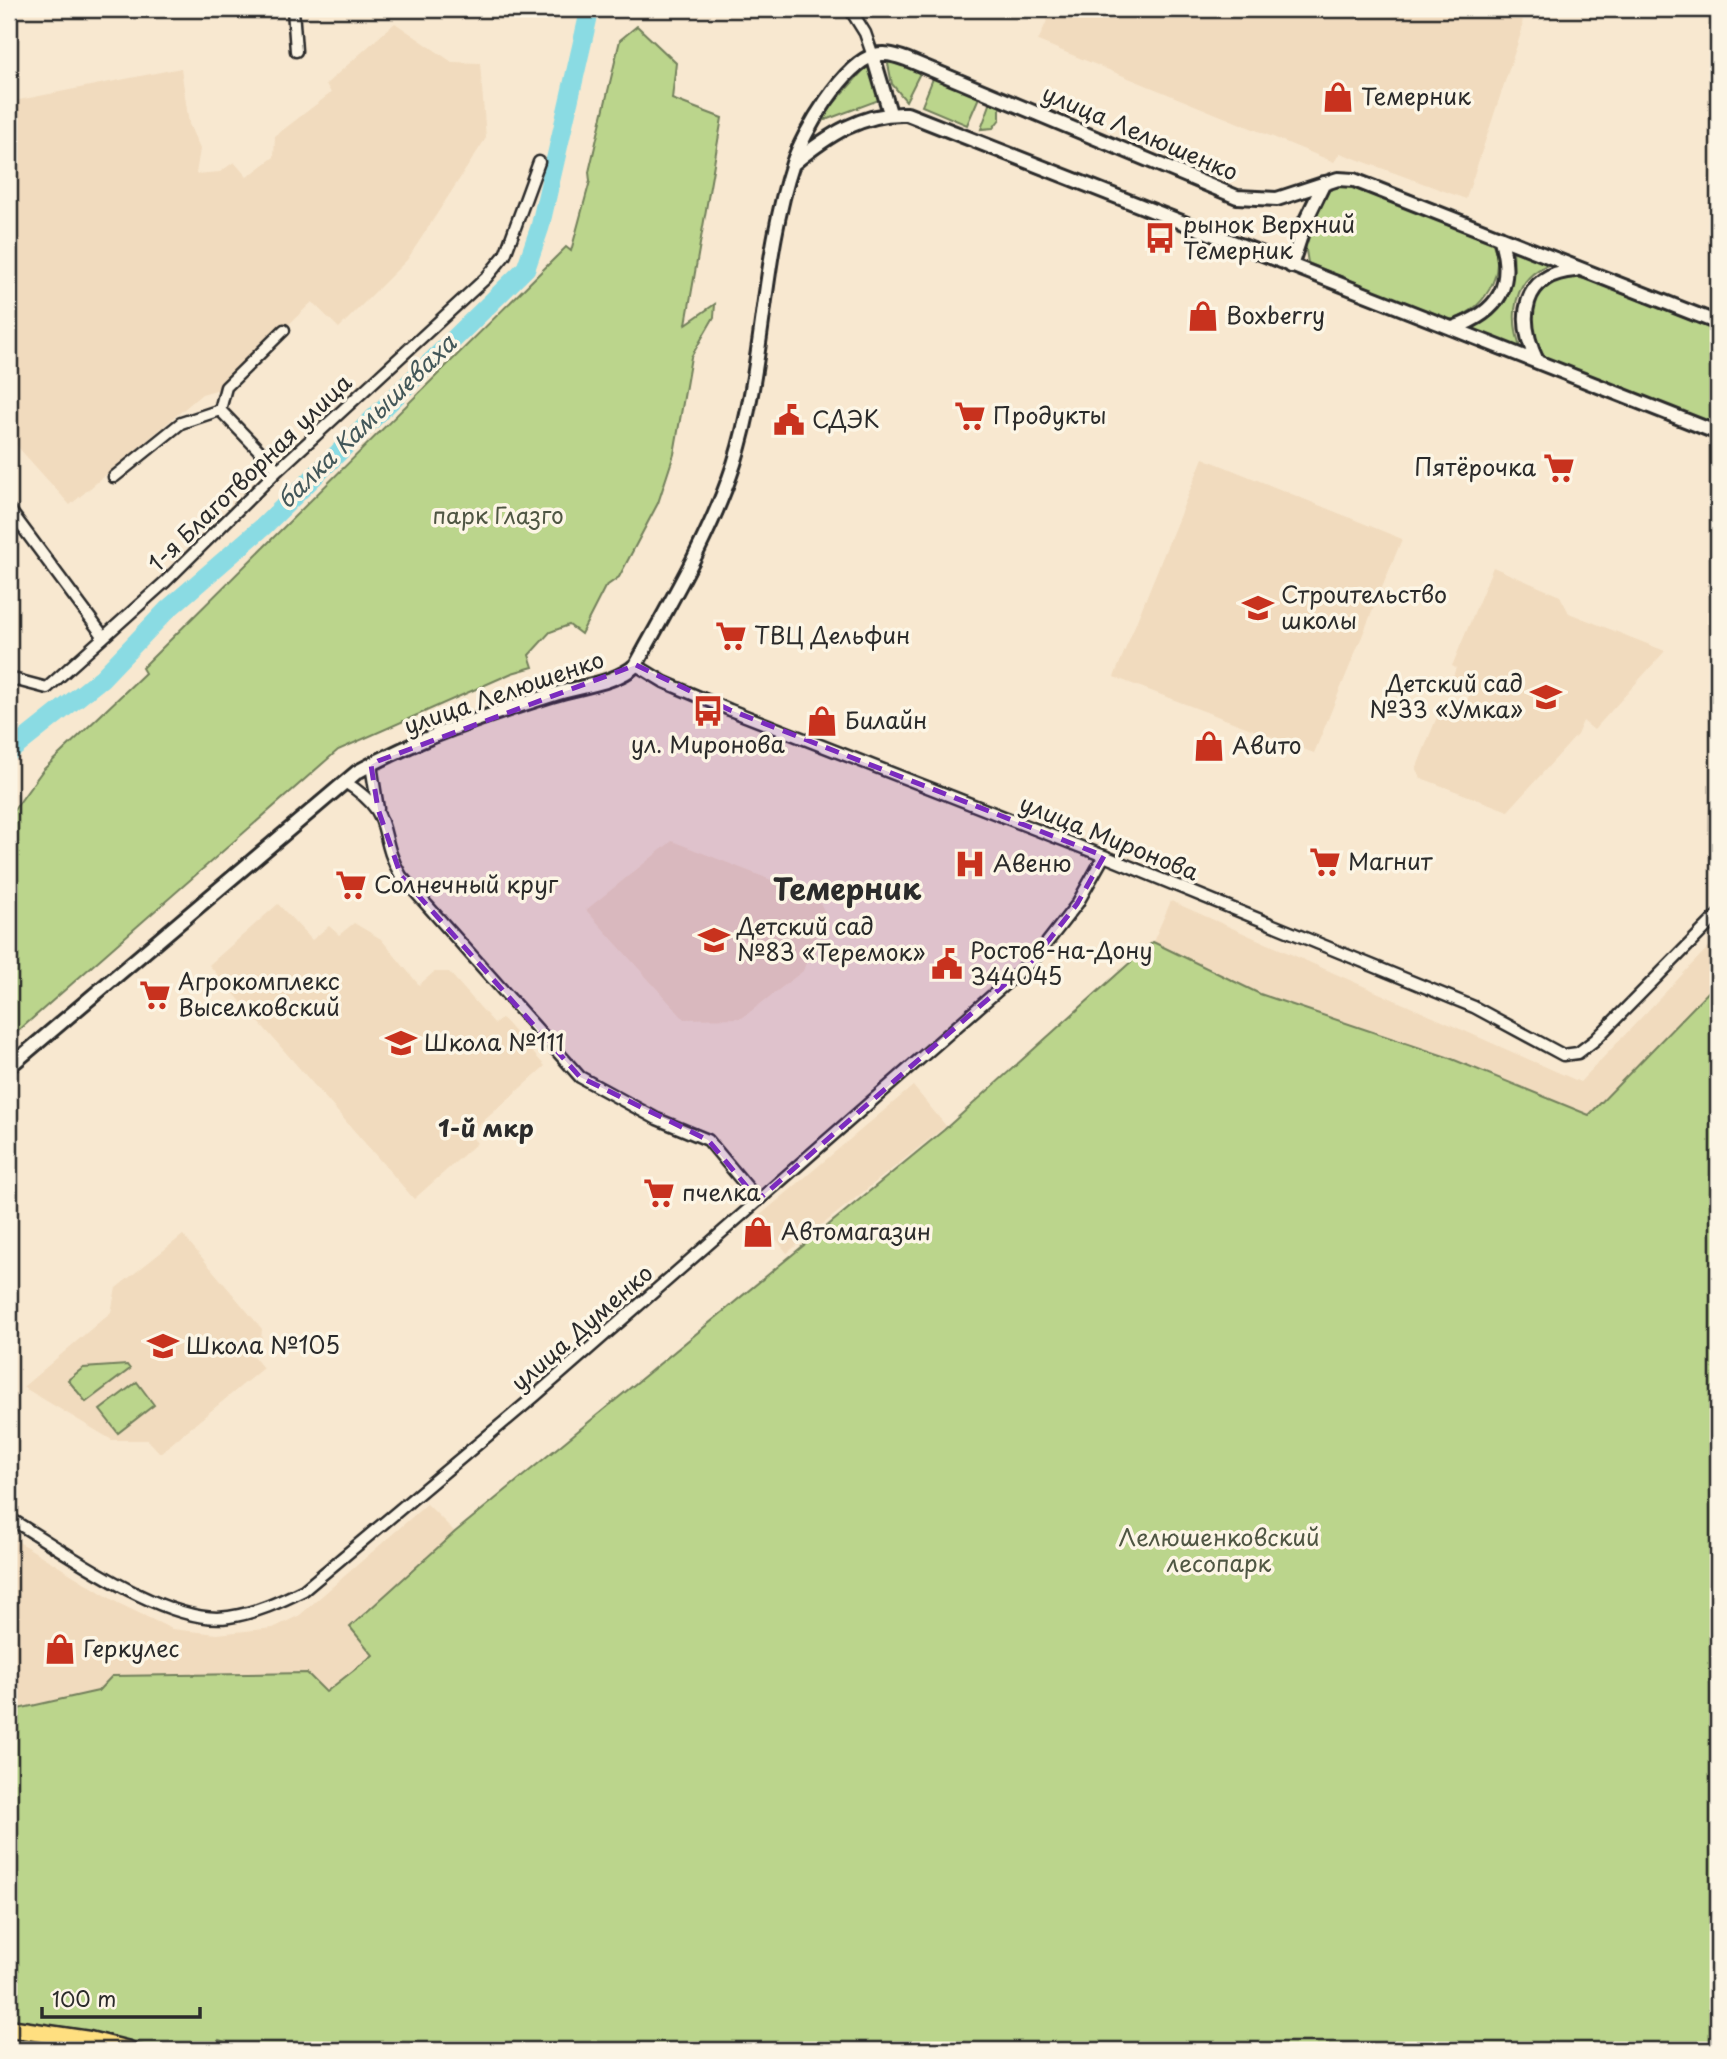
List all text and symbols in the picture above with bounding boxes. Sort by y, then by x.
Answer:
street label: улица Лелюшенко [1037,75,1244,189]
place label: Темерник [1361,78,1471,113]
shop icon: Темерник [1321,80,1355,114]
place label: рынок Верхний Темерник [1183,206,1355,267]
bus stop icon: рынок Верхний Темерник [1143,221,1177,255]
place label: Boxberry [1226,297,1325,332]
shop icon: Boxberry [1186,299,1220,333]
water label: балка Камышеваха [268,325,464,516]
street label: 1-я Благотворная улица [139,365,359,579]
place label: Продукты [993,397,1107,432]
supermarket icon: Продукты [953,399,987,433]
place label: СДЭК [812,401,879,436]
public building icon: СДЭК [772,403,806,437]
place label: Пятёрочка [1414,449,1537,484]
supermarket icon: Пятёрочка [1542,451,1576,485]
park label: парк Глазго [432,497,564,532]
place label: Строительство школы [1281,576,1447,637]
school or university icon: Строительство школы [1241,591,1275,625]
place label: ТВЦ Дельфин [754,617,910,652]
supermarket icon: ТВЦ Дельфин [714,619,748,653]
street label: улица Лелюшенко [399,641,608,742]
place label: Детский сад №33 «Умка» [1369,665,1523,726]
school or university icon: Детский сад №33 «Умка» [1529,680,1563,714]
bus stop icon: ул. Миронова [691,694,725,728]
place label: Билайн [845,702,927,737]
shop icon: Билайн [805,704,839,738]
place label: ул. Миронова [631,726,786,761]
place label: Авито [1232,727,1301,762]
shop icon: Авито [1192,729,1226,763]
street label: улица Миронова [1015,785,1205,889]
place label: Магнит [1348,843,1434,878]
place label: Авеню [993,845,1071,880]
supermarket icon: Магнит [1308,845,1342,879]
hospital icon: Авеню [953,847,987,881]
district label: Темерник [773,865,922,910]
place label: Солнечный круг [374,866,559,901]
supermarket icon: Солнечный круг [334,868,368,902]
place label: Детский сад №83 «Теремок» [736,908,925,969]
school or university icon: Детский сад №83 «Теремок» [697,923,731,957]
place label: Ростов-на-Дону 344045 [970,932,1153,993]
public building icon: Ростов-на-Дону 344045 [930,947,964,981]
place label: Агрокомплекс Выселковский [178,963,340,1024]
supermarket icon: Агрокомплекс Выселковский [138,978,172,1012]
place label: Школа №111 [424,1024,564,1059]
school or university icon: Школа №111 [384,1026,418,1060]
district label: 1-й мкр [438,1109,534,1145]
place label: пчелка [682,1174,761,1209]
supermarket icon: пчелка [642,1176,676,1210]
place label: Автомагазин [781,1213,931,1248]
shop icon: Автомагазин [741,1215,775,1249]
street label: улица Думенко [502,1255,660,1399]
place label: Школа №105 [186,1327,340,1362]
school or university icon: Школа №105 [146,1329,180,1363]
park label: Лелюшенковский лесопарк [1119,1519,1319,1580]
place label: Геркулес [83,1630,180,1665]
shop icon: Геркулес [43,1632,77,1666]
scale bar [42,1975,200,2019]
text: 100 m [52,1982,116,2014]

